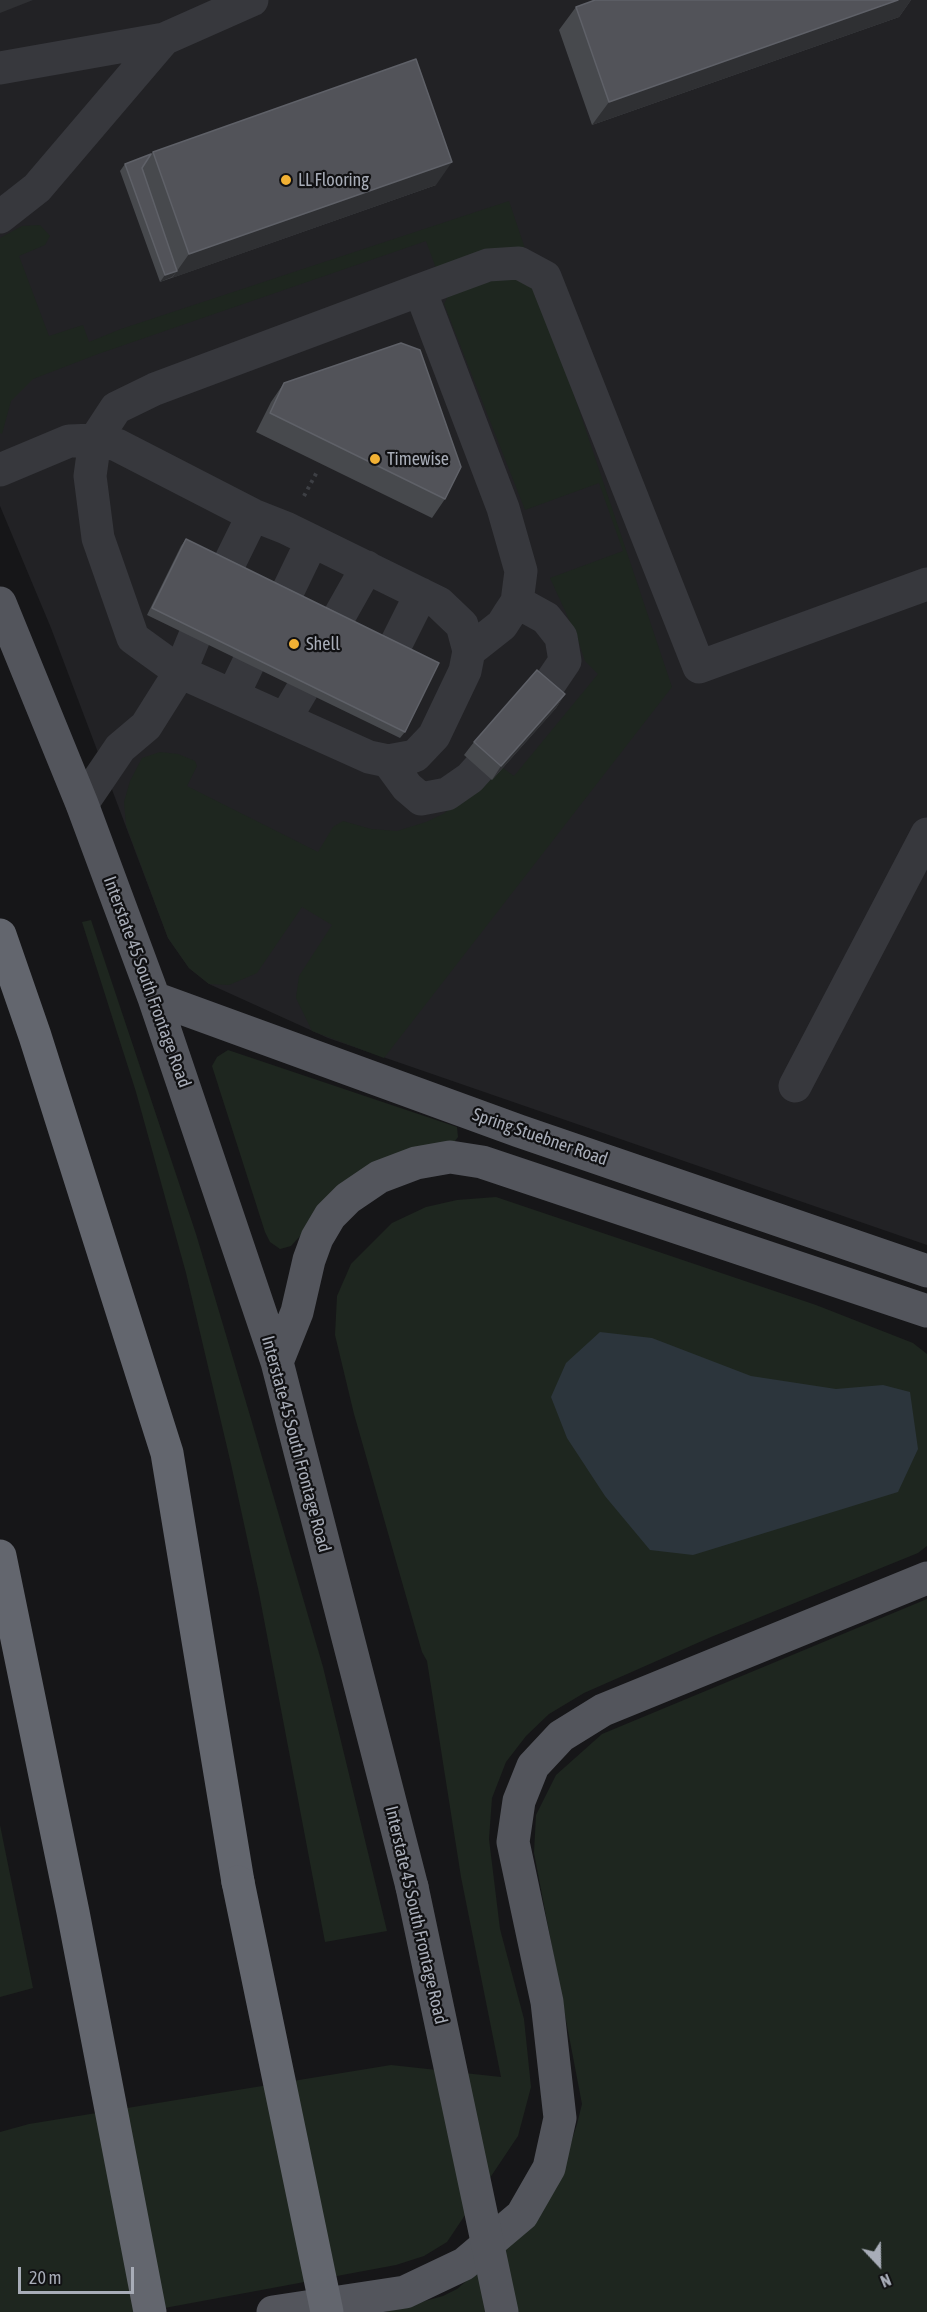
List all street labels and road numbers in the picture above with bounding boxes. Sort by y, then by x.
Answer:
street label: Interstate 45 South Frontage Road [99,873,195,1091]
street label: Spring Stuebner Road [470,1104,610,1170]
street label: Interstate 45 South Frontage Road [257,1333,335,1555]
street label: Interstate 45 South Frontage Road [380,1804,452,2026]

